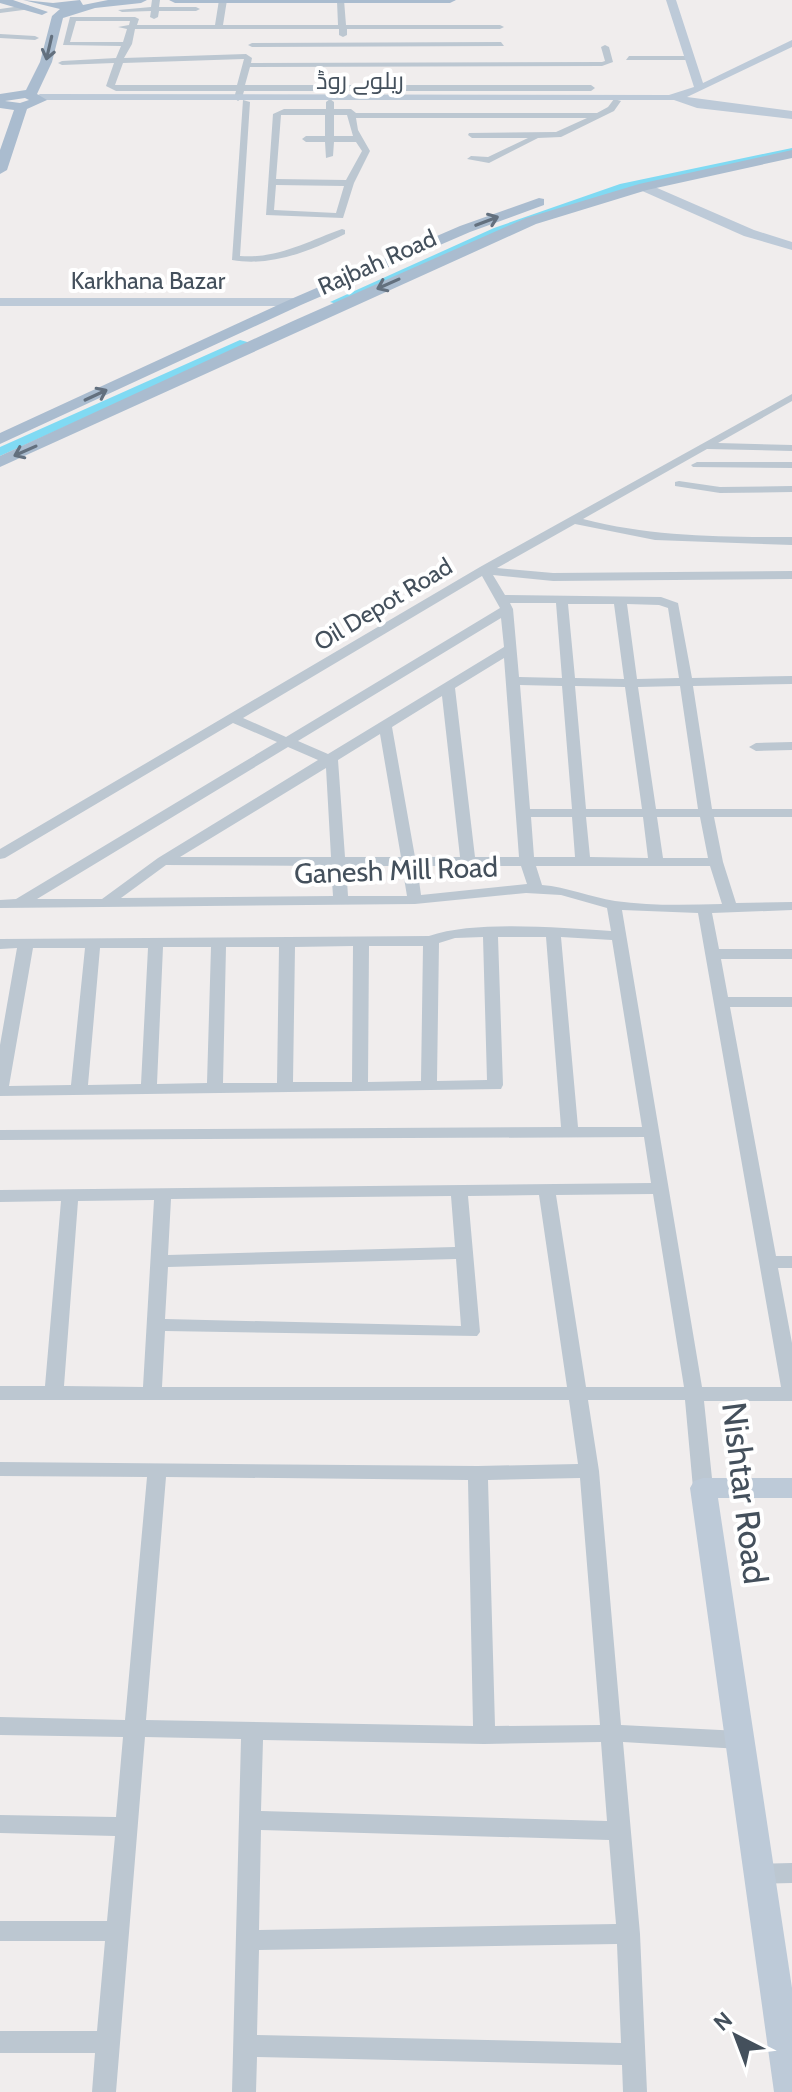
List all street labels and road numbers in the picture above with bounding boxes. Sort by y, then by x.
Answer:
street label: ریلوے روڈ [316,66,404,95]
street label: Rajbah Road [313,223,441,301]
street label: Karkhana Bazar [71,266,226,295]
street label: Oil Depot Road [309,551,457,657]
street label: Ganesh Mill Road [293,849,499,891]
street label: Nishtar Road [713,1400,777,1586]

